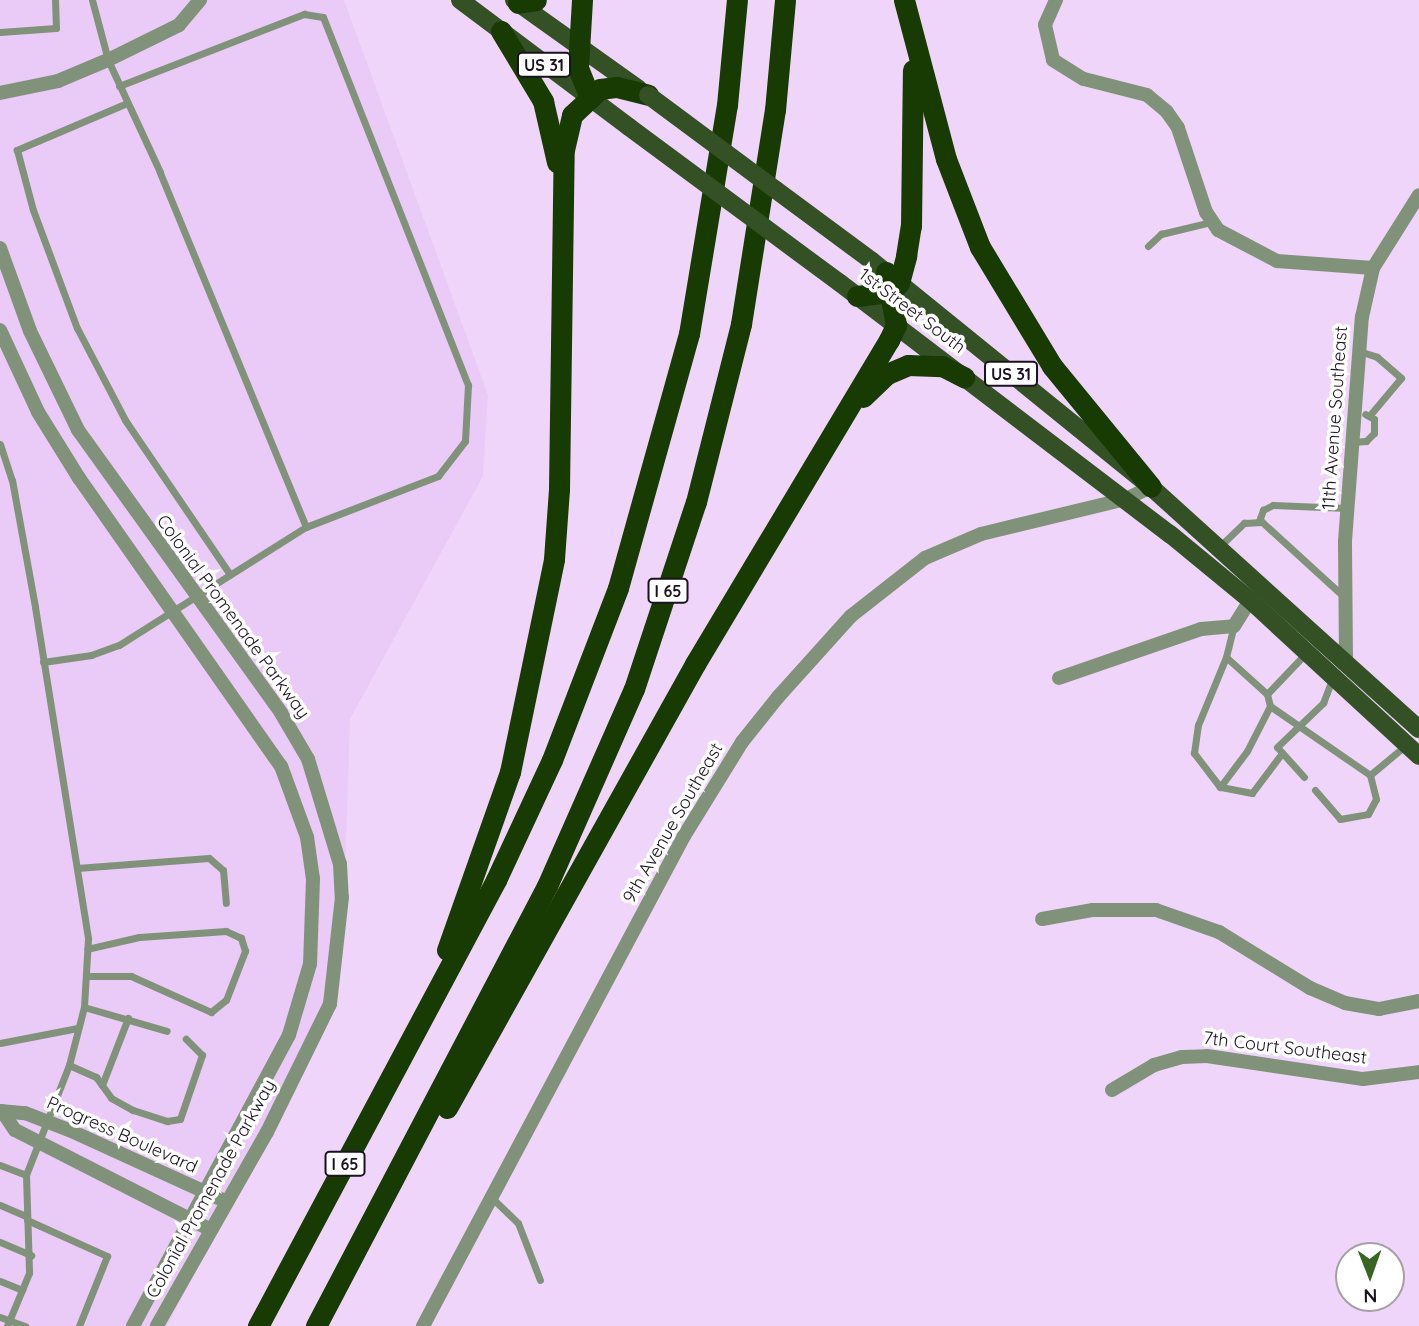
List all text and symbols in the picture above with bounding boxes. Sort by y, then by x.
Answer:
road number: US 31 [516,53,572,78]
street label: 1st Street South [854,264,970,358]
street label: 11th Avenue Southeast [1318,325,1352,511]
road number: US 31 [983,362,1039,386]
street label: Colonial Promenade Parkway [152,511,314,723]
road number: I 65 [647,578,689,604]
street label: 9th Avenue Southeast [618,739,728,907]
street label: 7th Court Southeast [1202,1027,1368,1069]
street label: Colonial Promenade Parkway [142,1076,280,1302]
street label: Progress Boulevard [43,1092,201,1178]
road number: I 65 [324,1152,366,1176]
north arrow [1335,1242,1405,1312]
text: N [1363,1284,1378,1308]

